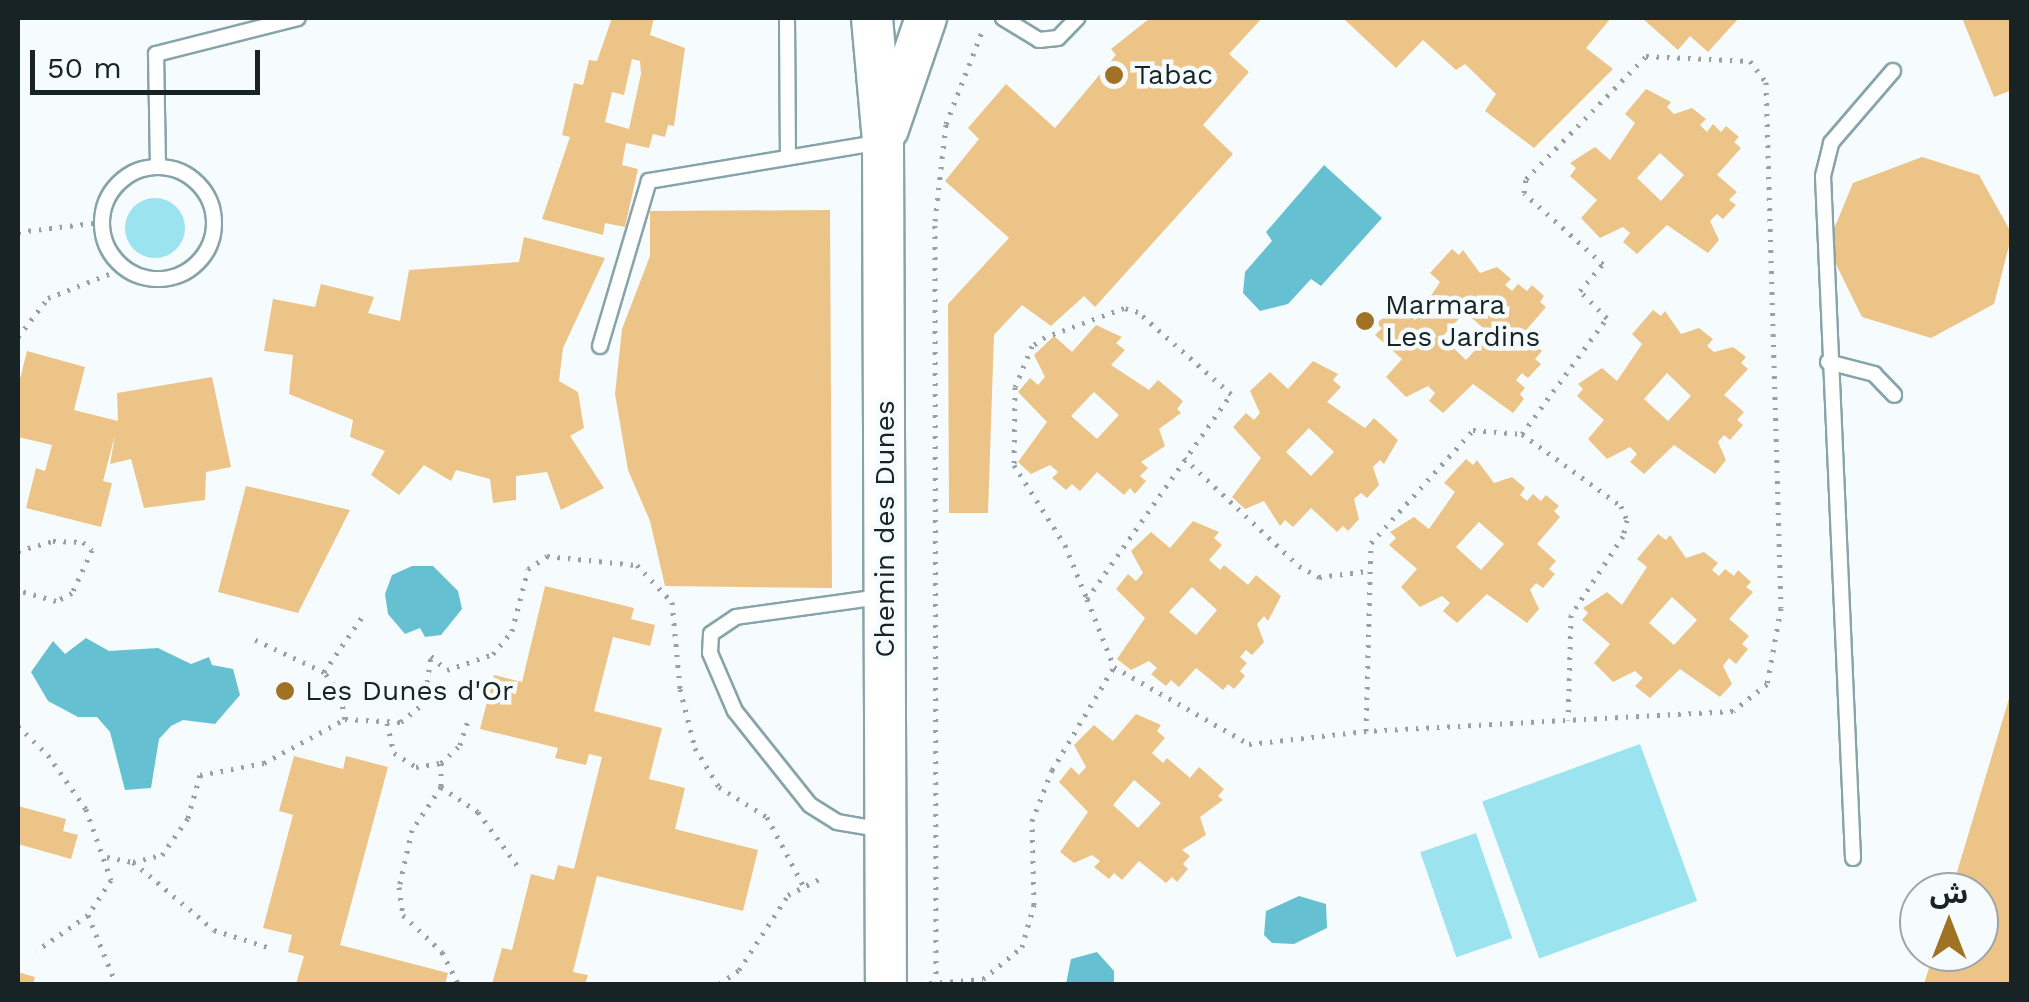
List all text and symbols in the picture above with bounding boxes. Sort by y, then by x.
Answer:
scale bar [35,30,265,92]
text: 50 m [47,50,122,85]
place label: Tabac [1134,58,1213,92]
marker: Tabac [1103,64,1125,86]
place label: Marmara Les Jardins [1385,288,1541,354]
marker: Marmara Les Jardins [1354,310,1376,332]
street label: Chemin des Dunes [868,400,902,658]
place label: Les Dunes d'Or [305,674,513,708]
marker: Les Dunes d'Or [274,680,296,702]
north arrow [1899,872,1999,972]
text: ش [1930,877,1968,910]

